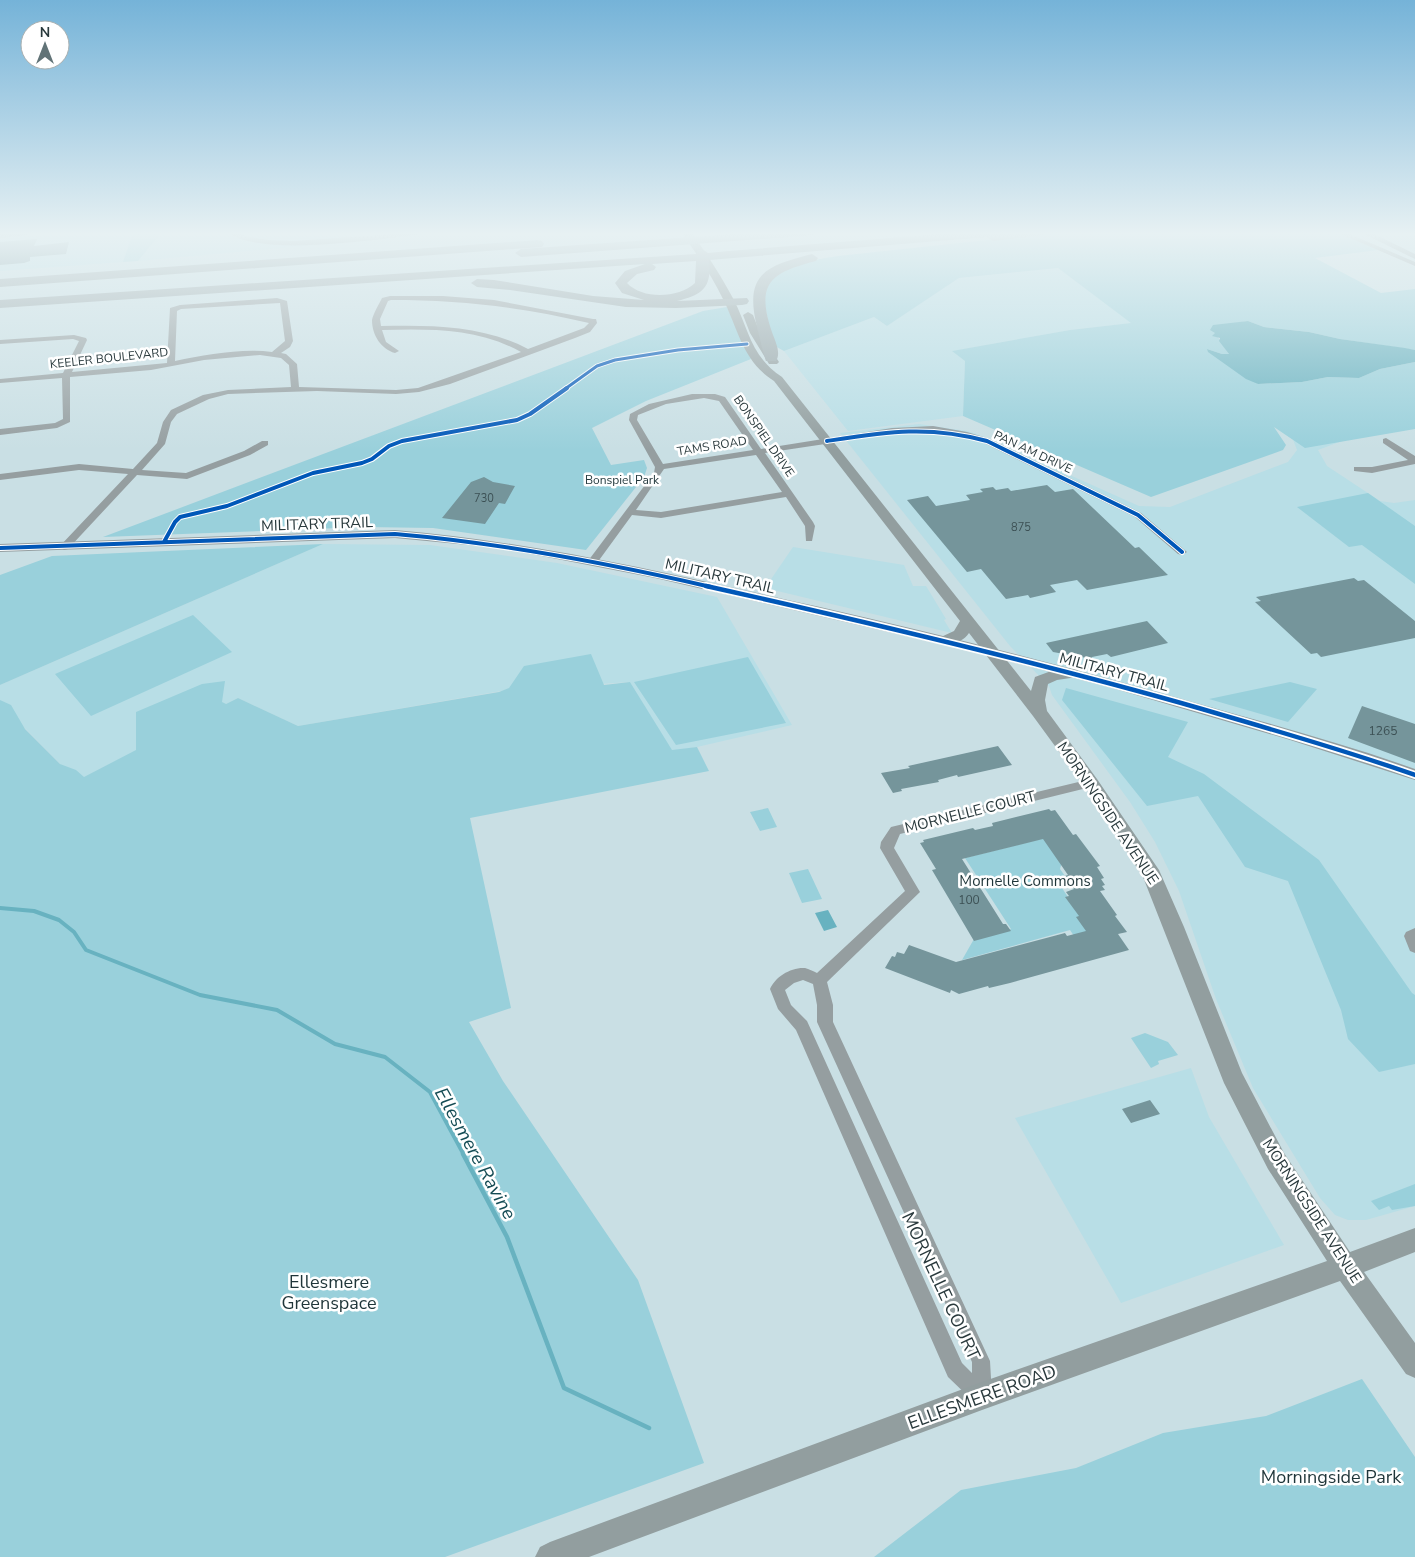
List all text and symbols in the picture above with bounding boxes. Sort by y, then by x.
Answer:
north arrow [20,20,70,70]
text: N [40,23,50,42]
street label: KEELER BOULEVARD [49,344,169,372]
street label: BONSPIEL DRIVE [730,392,798,480]
street label: PAN AM DRIVE [991,427,1075,477]
street label: TAMS ROAD [676,433,748,459]
park label: Bonspiel Park [585,472,660,488]
house number: 730 [474,491,494,506]
street label: MILITARY TRAIL [261,512,373,536]
house number: 875 [1011,520,1031,535]
street label: MILITARY TRAIL [663,554,777,598]
street label: MILITARY TRAIL [1057,648,1171,696]
house number: 1265 [1369,723,1397,739]
street label: MORNINGSIDE AVENUE [1053,738,1163,888]
street label: MORNELLE COURT [903,786,1037,838]
park label: Mornelle Commons [959,871,1091,891]
house number: 100 [958,892,980,908]
water label: Ellesmere Ravine [428,1083,522,1224]
street label: MORNINGSIDE AVENUE [1258,1135,1366,1287]
street label: MORNELLE COURT [896,1208,986,1364]
park label: Ellesmere Greenspace [281,1270,377,1315]
street label: ELLESMERE ROAD [904,1359,1060,1435]
park label: Morningside Park [1261,1465,1402,1489]

